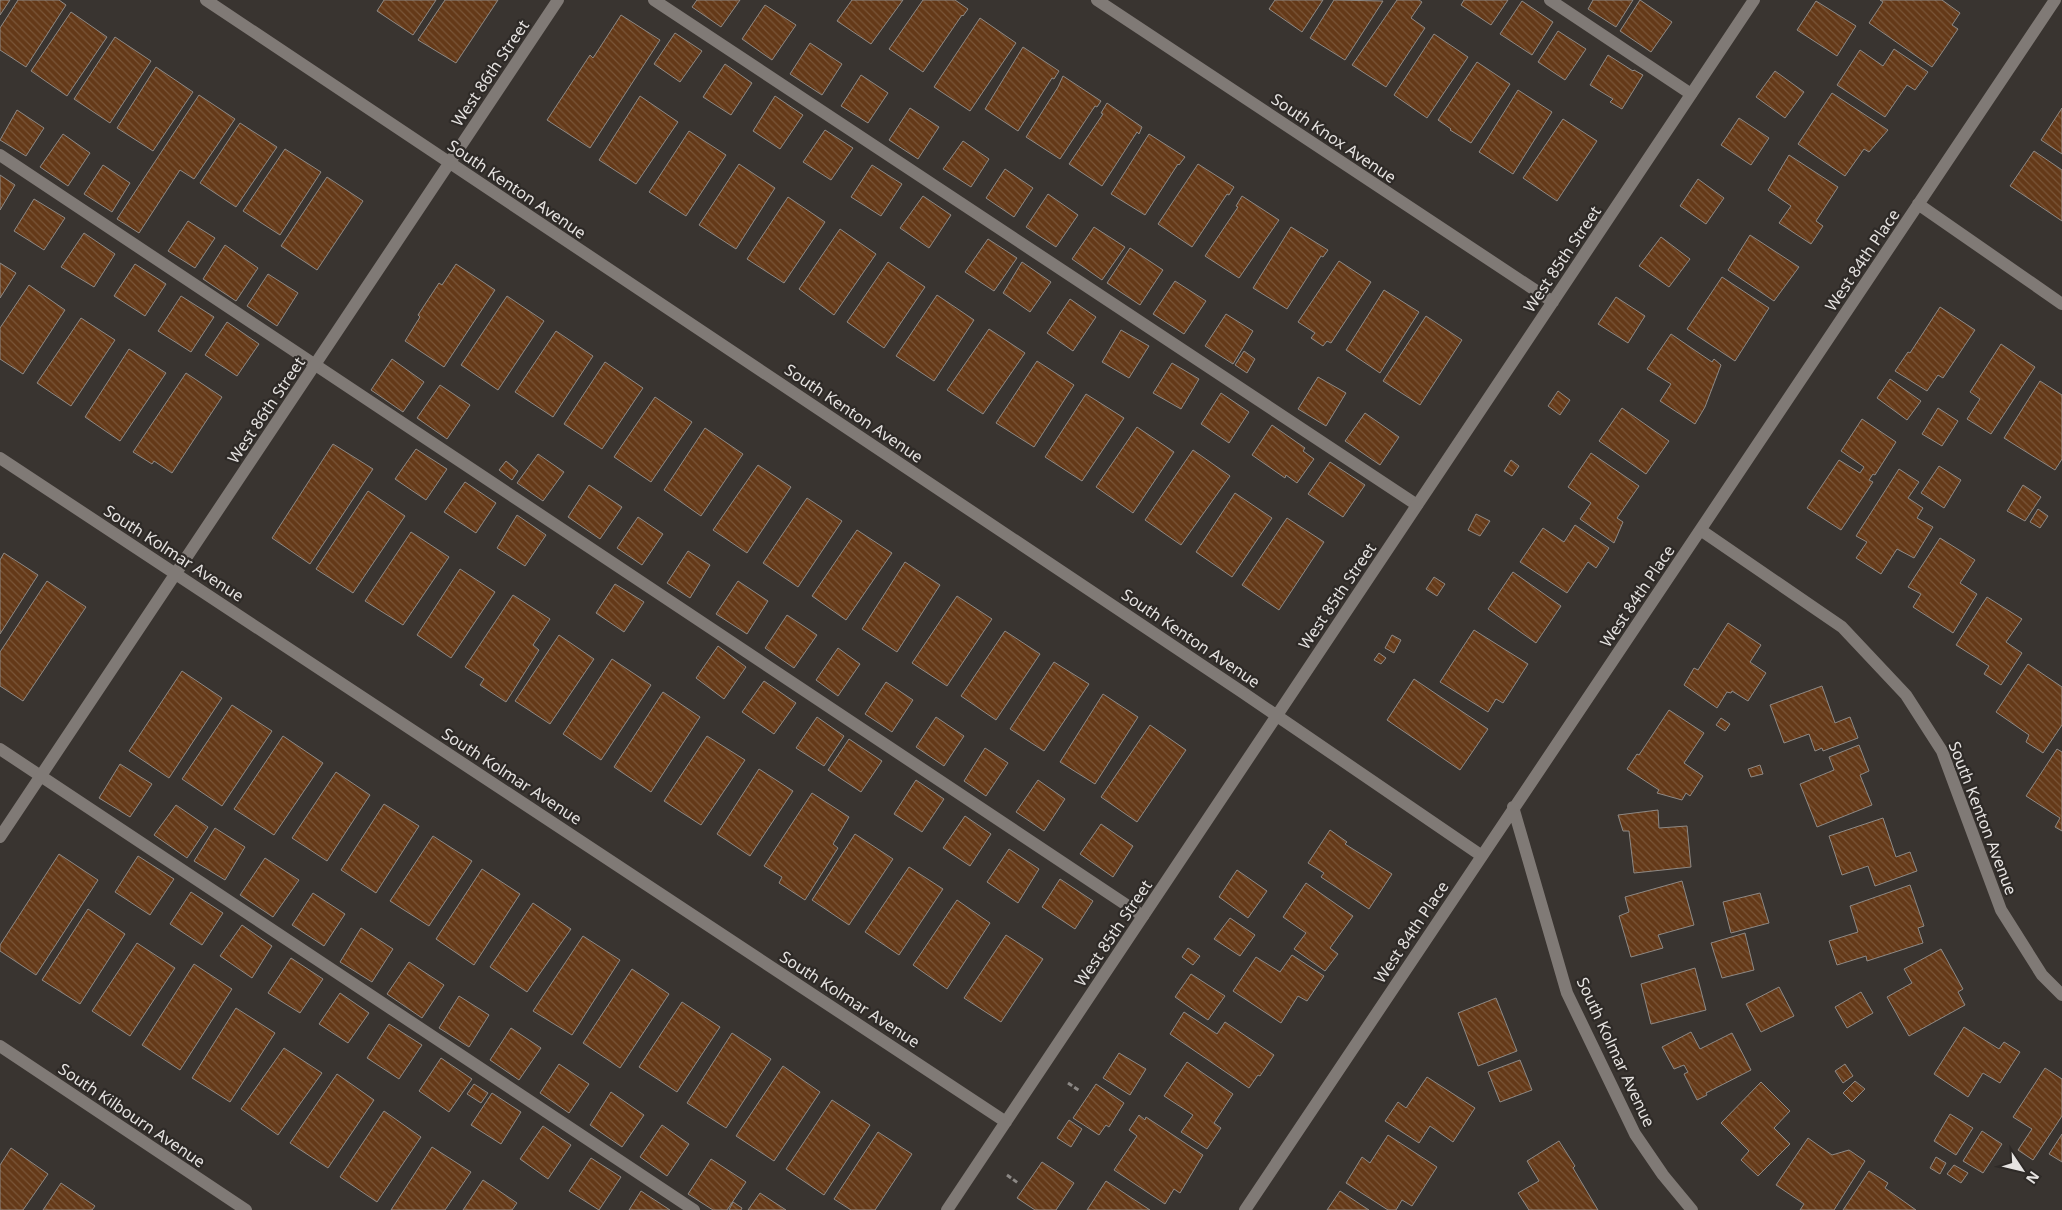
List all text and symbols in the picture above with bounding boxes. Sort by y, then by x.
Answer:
street label: West 86th Street [446,15,534,131]
street label: South Knox Avenue [1267,88,1401,188]
street label: South Kenton Avenue [443,134,591,244]
street label: West 85th Street [1518,201,1606,317]
street label: West 84th Place [1820,205,1904,315]
street label: West 86th Street [222,352,310,468]
street label: South Kenton Avenue [780,358,928,468]
street label: South Kolmar Avenue [100,499,248,607]
street label: West 85th Street [1293,538,1381,654]
street label: West 84th Place [1595,541,1679,651]
street label: South Kenton Avenue [1117,583,1265,693]
street label: South Kolmar Avenue [438,722,586,830]
street label: South Kenton Avenue [1944,738,2022,898]
street label: West 85th Street [1069,875,1157,991]
street label: West 84th Place [1369,877,1453,987]
street label: South Kolmar Avenue [776,945,924,1053]
street label: South Kolmar Avenue [1572,974,1660,1130]
street label: South Kilbourn Avenue [54,1058,210,1172]
north arrow [1997,1145,2047,1195]
text: N [2022,1168,2044,1188]

